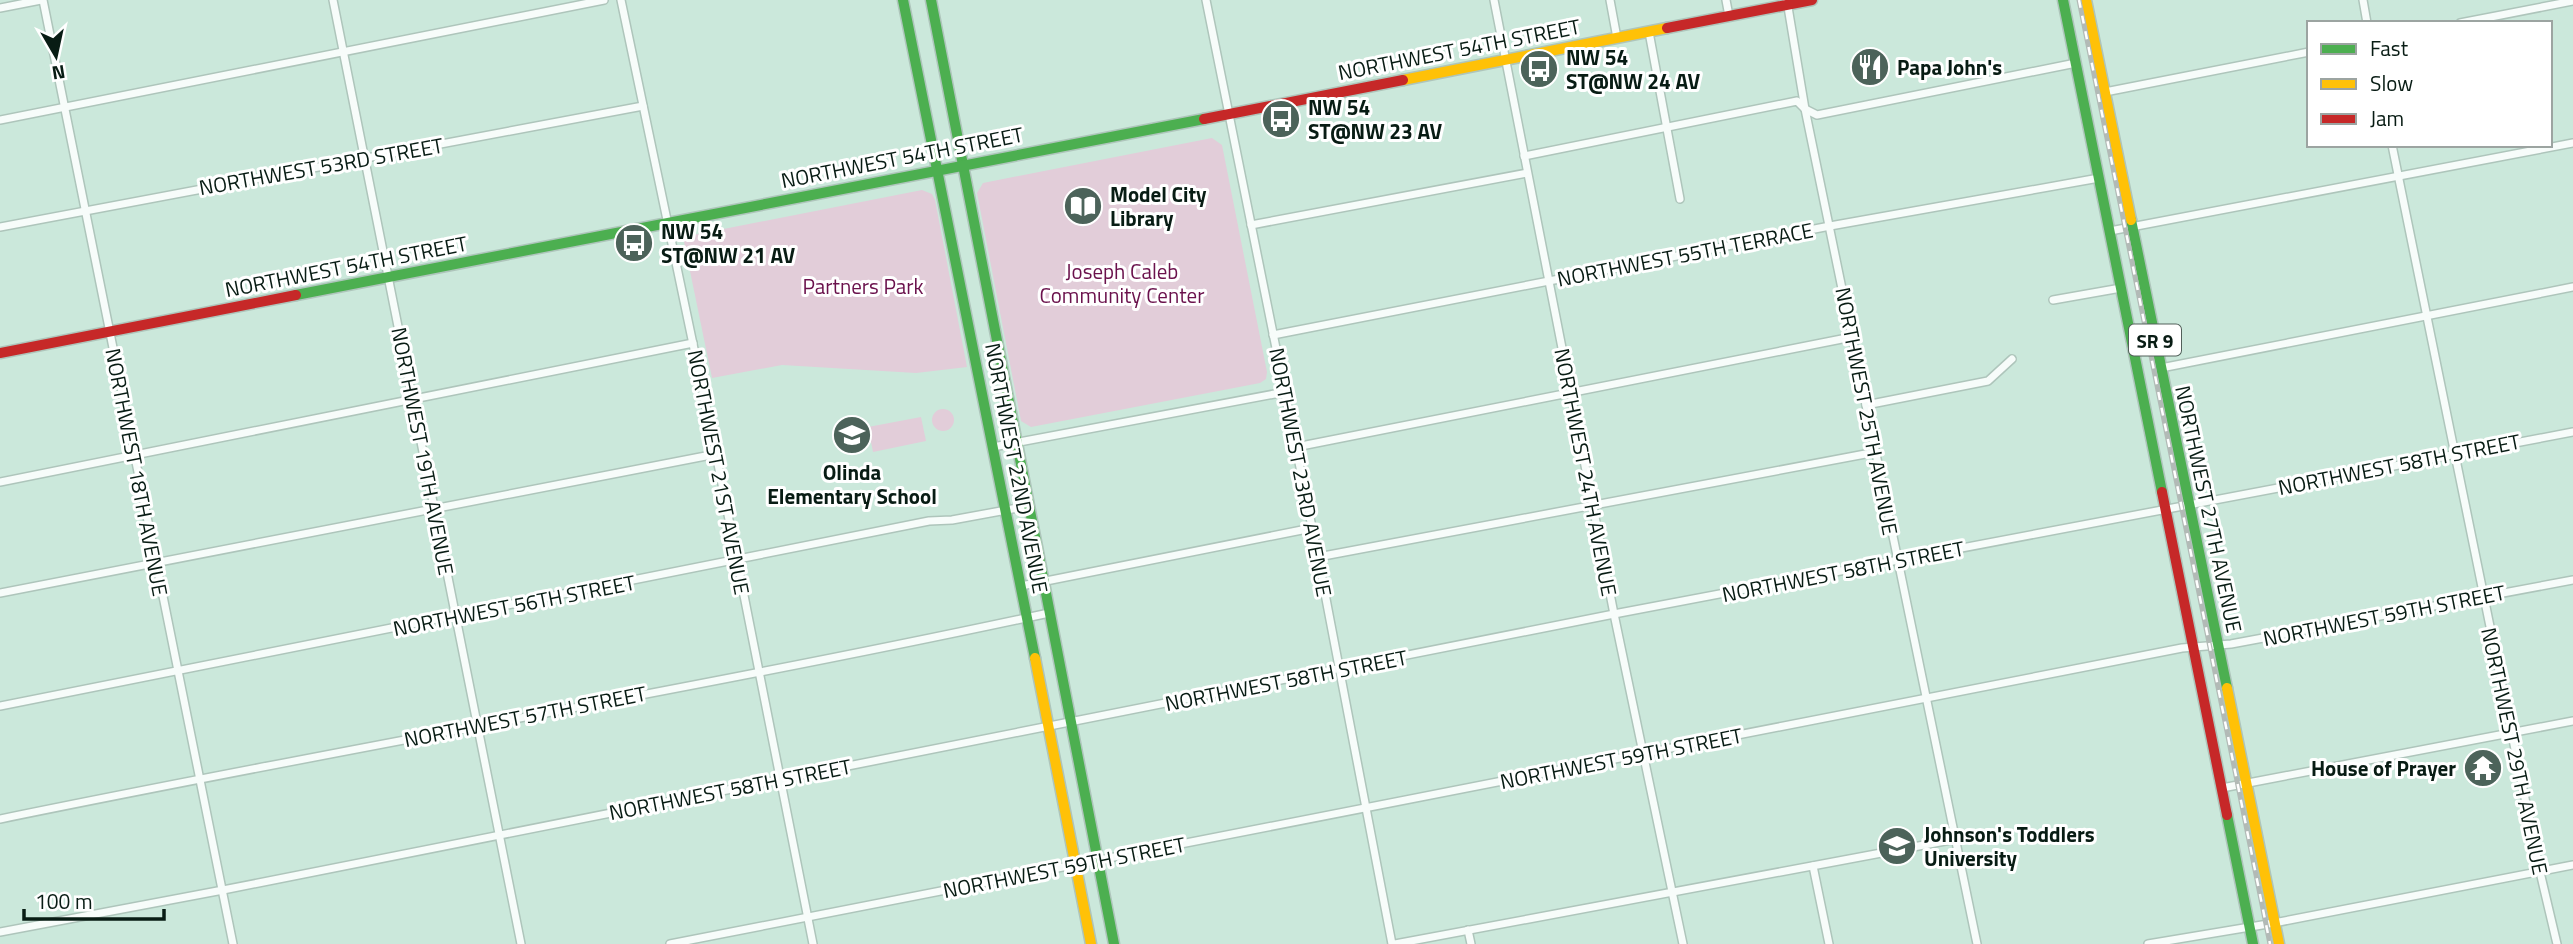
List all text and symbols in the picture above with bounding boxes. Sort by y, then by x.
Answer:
street label: NORTHWEST 54TH STREET [1335,10,1583,88]
north arrow [21,21,91,91]
legend [2307,21,2552,147]
text: Fast [2370,32,2409,64]
place label: NW 54 ST@NW 24 AV [1566,41,1701,97]
restaurant icon: Papa John's [1849,46,1891,88]
bus stop icon: NW 54 ST@NW 24 AV [1518,48,1560,90]
place label: Papa John's [1897,51,2002,83]
text: N [50,58,68,89]
text: Slow [2370,67,2413,99]
place label: NW 54 ST@NW 23 AV [1308,91,1443,147]
bus stop icon: NW 54 ST@NW 23 AV [1260,98,1302,140]
text: Jam [2370,102,2404,134]
street label: NORTHWEST 54TH STREET [778,118,1026,196]
street label: NORTHWEST 53RD STREET [196,129,446,203]
place label: Model City Library [1110,178,1207,234]
library icon: Model City Library [1062,185,1104,227]
street label: NORTHWEST 55TH TERRACE [1554,213,1816,295]
place label: NW 54 ST@NW 21 AV [661,215,796,271]
bus stop icon: NW 54 ST@NW 21 AV [613,222,655,264]
street label: NORTHWEST 54TH STREET [222,227,470,305]
park label: Joseph Caleb Community Center [1040,255,1204,311]
park label: Partners Park [802,270,924,302]
street label: NORTHWEST 25TH AVENUE [1827,284,1907,538]
street label: NORTHWEST 19TH AVENUE [383,324,463,578]
road number: SR 9 [2129,324,2181,356]
street label: NORTHWEST 22ND AVENUE [977,340,1057,596]
street label: NORTHWEST 18TH AVENUE [97,345,177,599]
street label: NORTHWEST 23RD AVENUE [1261,345,1341,599]
street label: NORTHWEST 24TH AVENUE [1546,345,1626,599]
street label: NORTHWEST 21ST AVENUE [680,347,758,597]
street label: NORTHWEST 27TH AVENUE [2167,383,2251,635]
school or university icon: Olinda Elementary School [831,414,873,456]
street label: NORTHWEST 58TH STREET [2275,425,2523,503]
place label: Olinda Elementary School [767,456,937,512]
street label: NORTHWEST 58TH STREET [1719,532,1967,610]
street label: NORTHWEST 56TH STREET [390,566,638,644]
street label: NORTHWEST 59TH STREET [2260,576,2508,654]
street label: NORTHWEST 29TH AVENUE [2473,625,2557,877]
street label: NORTHWEST 58TH STREET [1162,641,1410,719]
street label: NORTHWEST 57TH STREET [401,677,649,755]
street label: NORTHWEST 59TH STREET [1497,719,1745,797]
temple icon: House of Prayer [2462,747,2504,789]
street label: NORTHWEST 58TH STREET [606,750,854,828]
place label: House of Prayer [2311,752,2456,784]
place label: Johnson's Toddlers University [1924,818,2095,874]
school or university icon: Johnson's Toddlers University [1876,825,1918,867]
street label: NORTHWEST 59TH STREET [940,828,1188,906]
scale bar [24,878,164,922]
text: 100 m [35,885,92,917]

